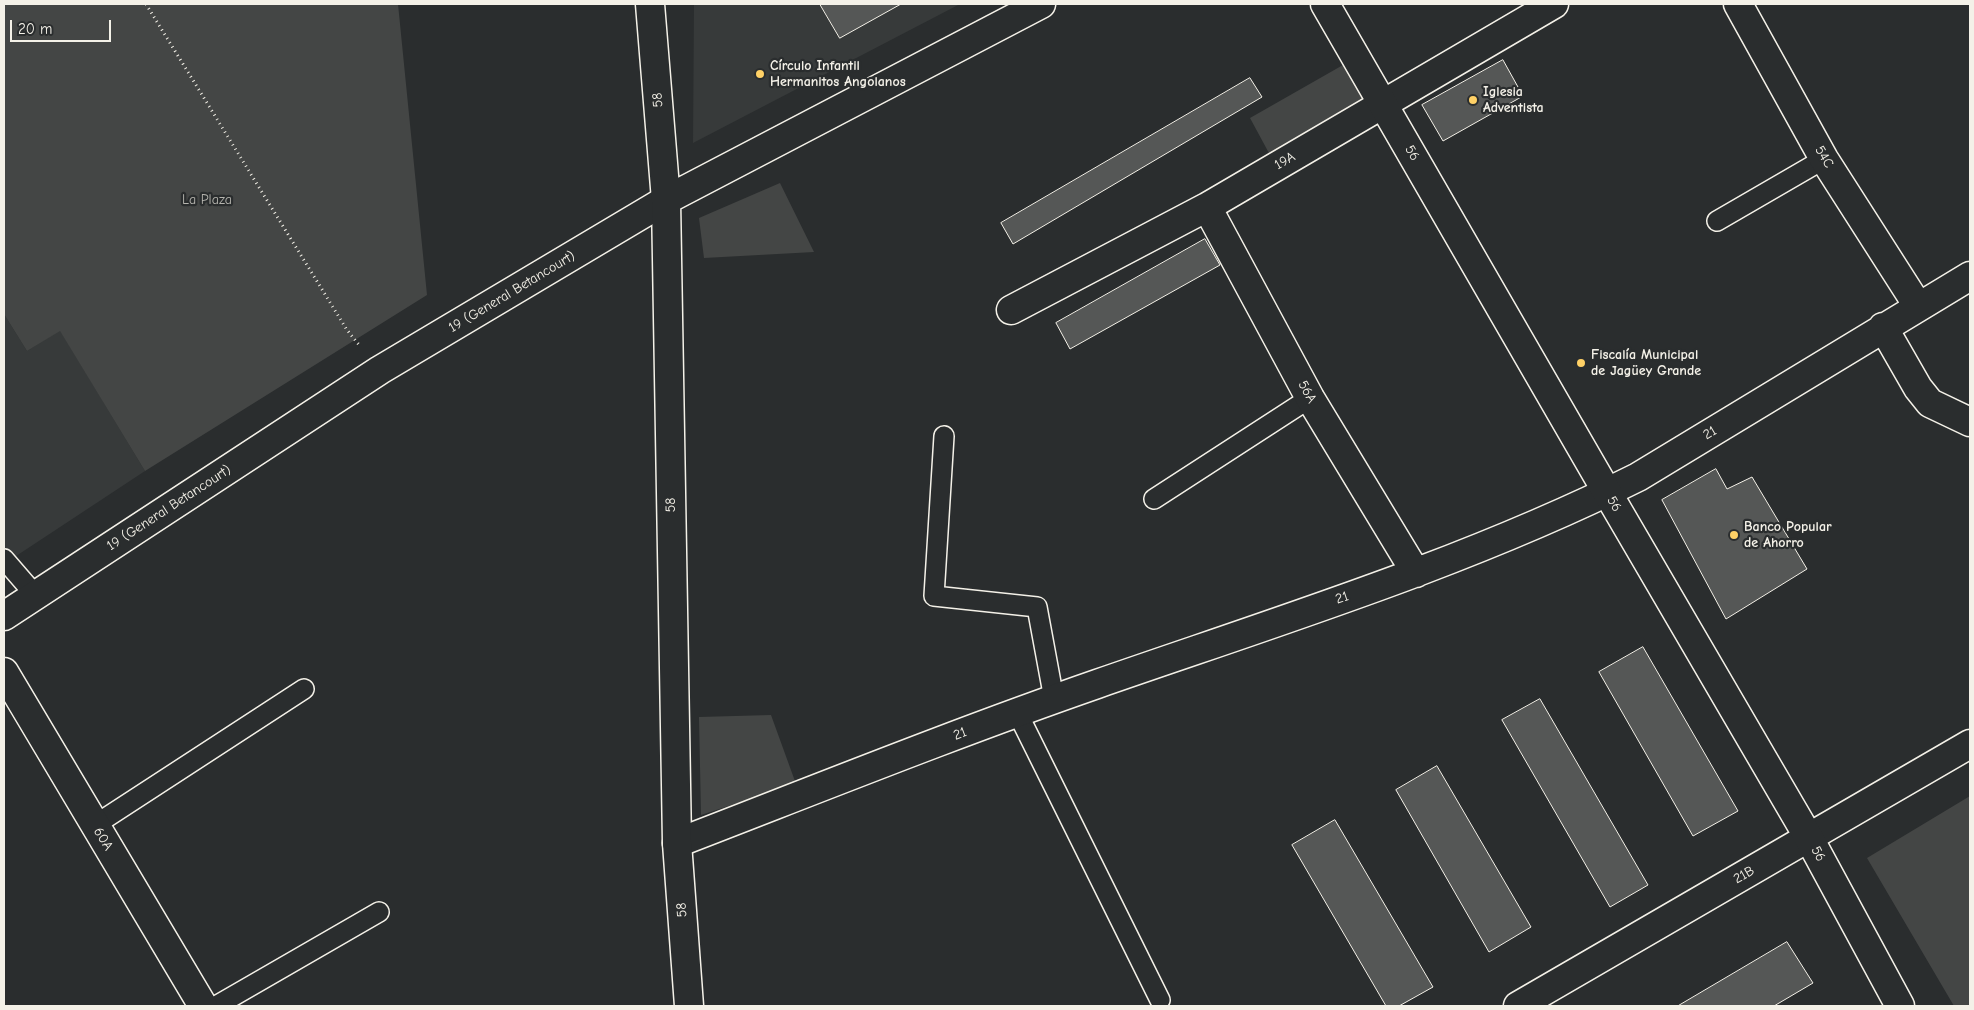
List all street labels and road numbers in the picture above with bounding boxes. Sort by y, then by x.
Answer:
street label: 58 [649,92,667,108]
street label: 56 [1401,142,1423,164]
street label: 54C [1811,143,1837,171]
street label: 19A [1272,148,1298,174]
street label: 19 (General Betancourt) [446,248,578,336]
street label: 56A [1294,378,1320,406]
street label: 21 [1700,422,1720,444]
street label: 19 (General Betancourt) [104,462,234,554]
street label: 56 [1603,493,1625,515]
street label: 58 [662,497,680,513]
street label: 21 [1333,588,1351,608]
street label: 21 [951,724,969,744]
street label: 60A [90,824,116,854]
street label: 56 [1807,843,1829,865]
street label: 21B [1730,862,1758,888]
street label: 58 [673,902,691,918]

